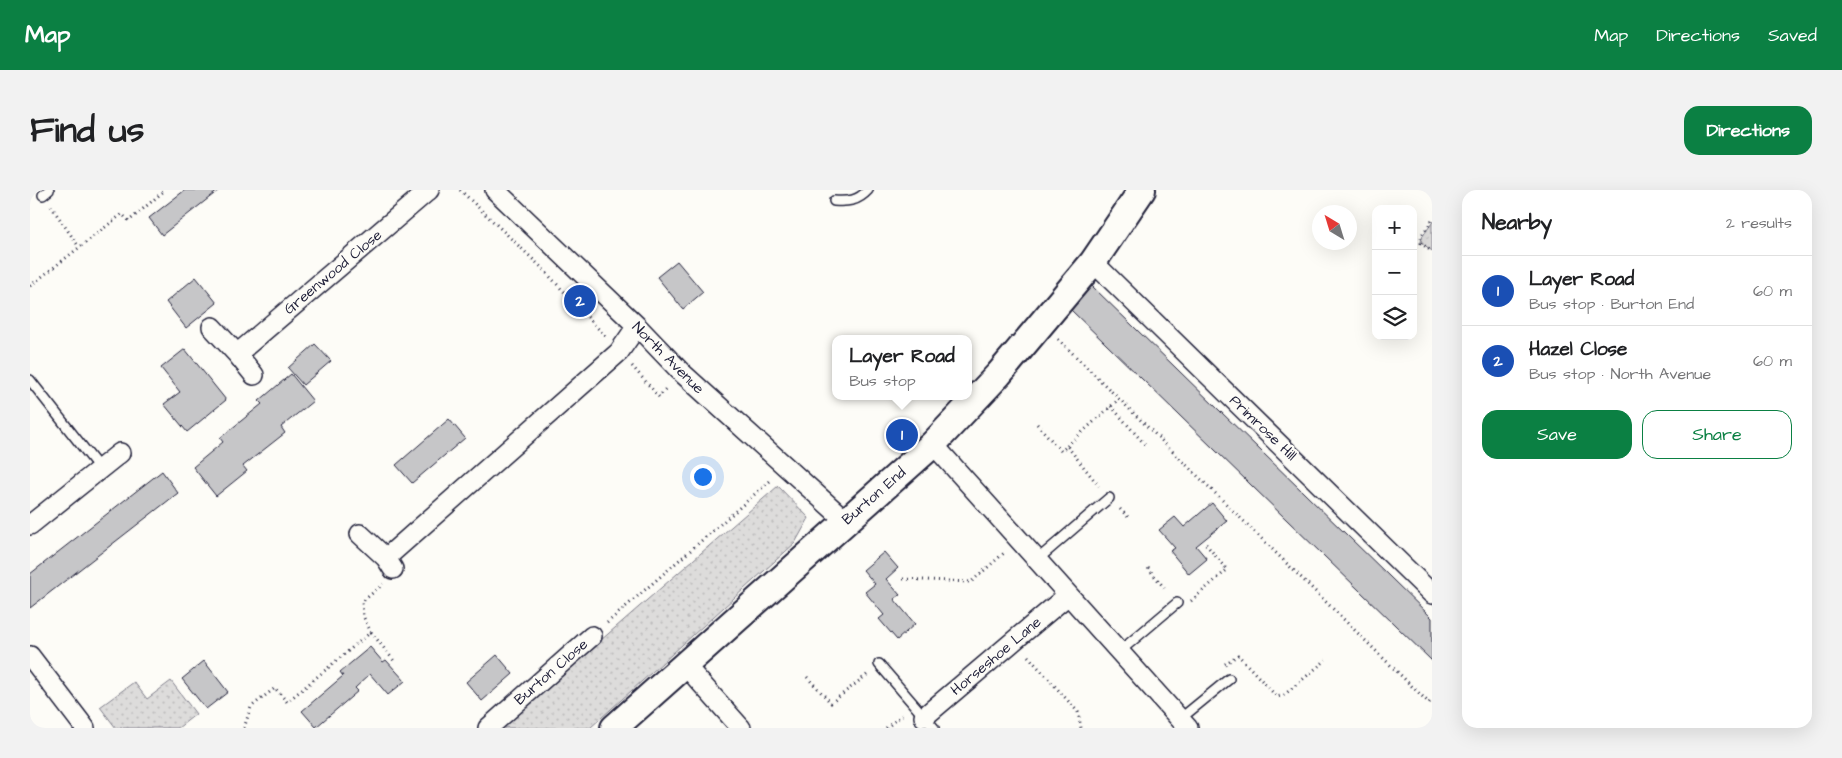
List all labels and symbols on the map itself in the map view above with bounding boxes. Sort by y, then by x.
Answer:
north arrow [1312,205,1357,250]
street label: Greenwood Close [279,225,387,319]
pin: 2 [564,282,596,320]
street label: North Avenue [627,317,709,399]
street label: Primrose Hill [1225,390,1301,466]
pin: 1 [886,416,918,454]
street label: Burton End [837,462,911,530]
your location [690,464,716,490]
street label: Horseshoe Lane [946,612,1046,700]
street label: Burton Close [510,634,592,710]

